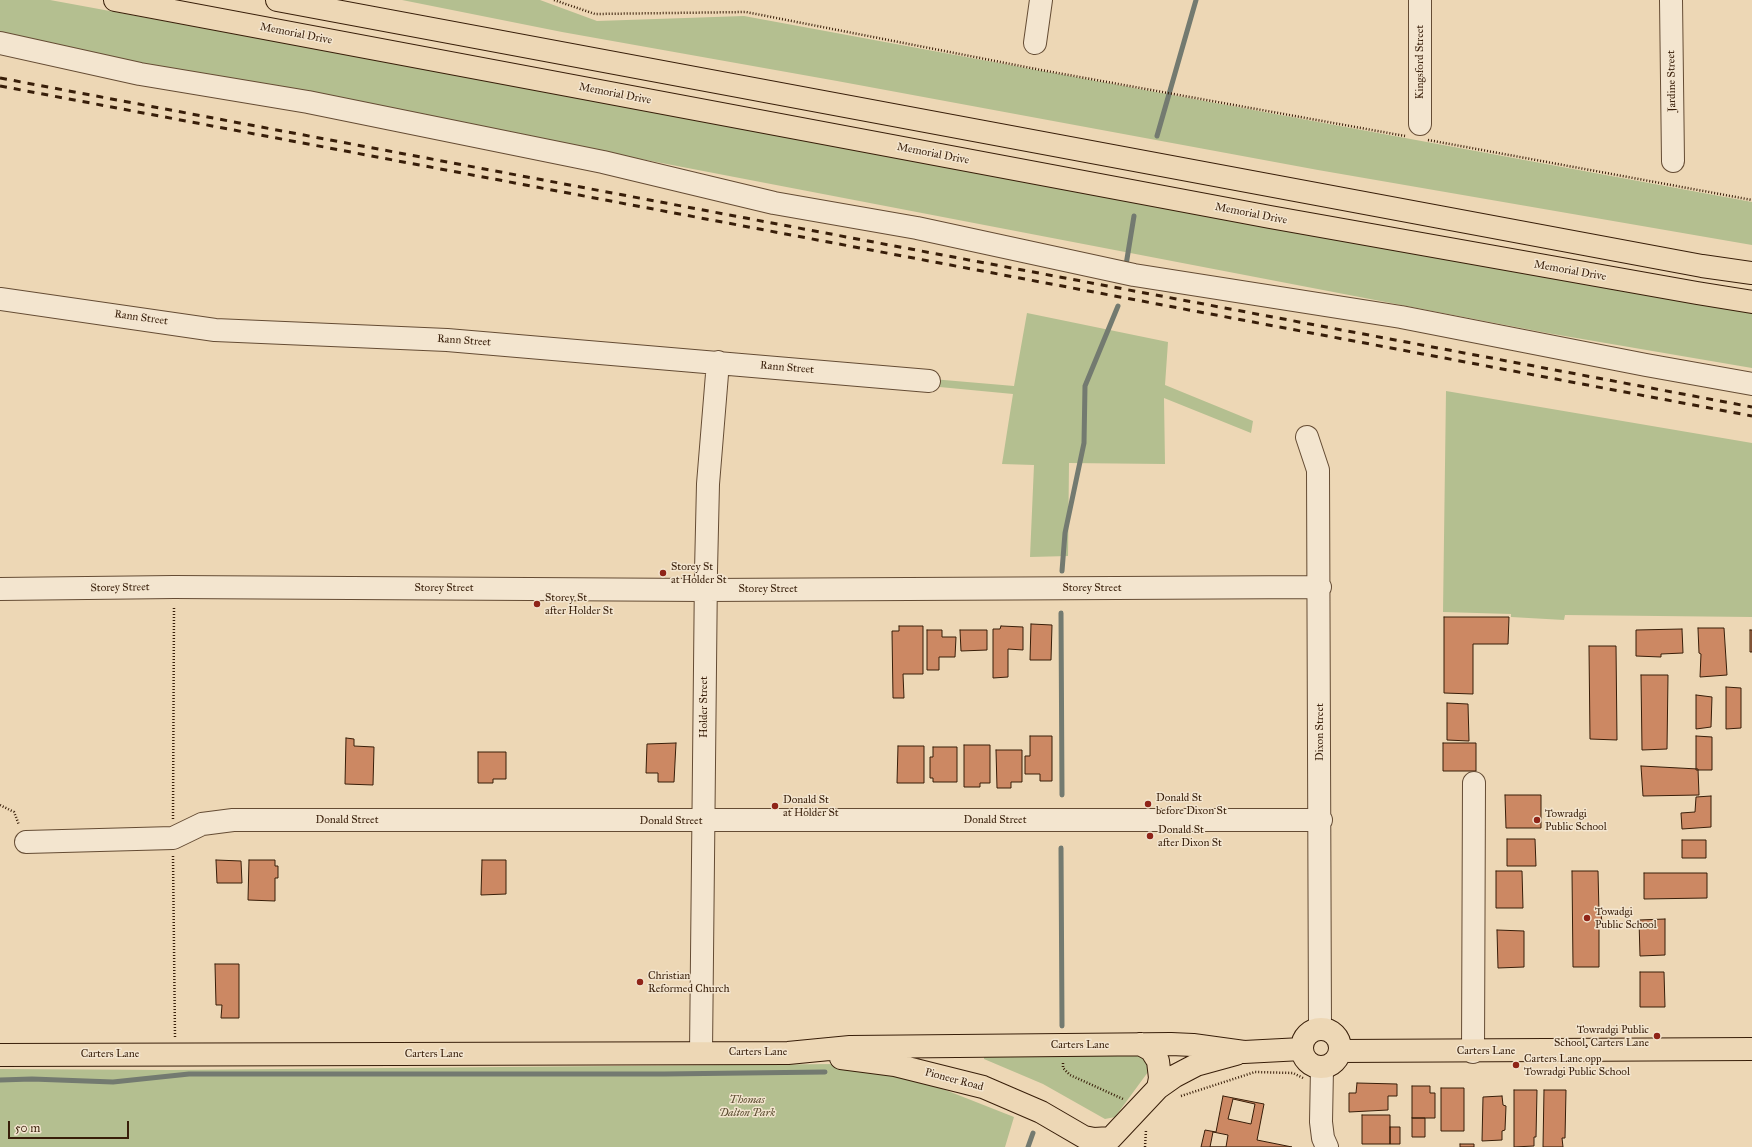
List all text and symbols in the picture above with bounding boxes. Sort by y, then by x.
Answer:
street label: Memorial Drive [259,21,333,47]
street label: Kingsford Street [1413,25,1427,99]
street label: Jardine Street [1665,50,1679,112]
street label: Memorial Drive [578,81,652,107]
street label: Memorial Drive [896,141,970,167]
street label: Memorial Drive [1214,201,1288,227]
street label: Memorial Drive [1533,258,1607,284]
street label: Rann Street [113,308,169,328]
street label: Rann Street [437,333,491,349]
street label: Rann Street [760,359,814,377]
place label: Storey St at Holder St [671,560,727,586]
marker: Storey St at Holder St [658,568,668,578]
street label: Storey Street [90,581,150,595]
street label: Storey Street [414,581,474,595]
street label: Storey Street [1062,581,1122,595]
street label: Storey Street [738,582,798,596]
place label: Storey St after Holder St [545,591,613,617]
marker: Storey St after Holder St [532,599,542,609]
street label: Holder Street [697,676,711,738]
street label: Dixon Street [1313,703,1327,761]
place label: Donald St before Dixon St [1156,791,1227,817]
place label: Donald St at Holder St [783,793,839,819]
marker: Donald St before Dixon St [1143,799,1153,809]
marker: Donald St at Holder St [770,801,780,811]
place label: Towradgi Public School [1545,807,1607,833]
street label: Donald Street [315,813,379,827]
street label: Donald Street [963,813,1027,827]
street label: Donald Street [639,814,703,828]
marker: Towradgi Public School [1532,815,1542,825]
place label: Donald St after Dixon St [1158,823,1222,849]
marker: Donald St after Dixon St [1145,831,1155,841]
place label: Towadgi Public School [1595,905,1657,931]
marker: Towadgi Public School [1582,913,1592,923]
place label: Christian Reformed Church [648,969,730,995]
marker: Christian Reformed Church [635,977,645,987]
place label: Towradgi Public School, Carters Lane [1554,1023,1649,1049]
marker: Towradgi Public School, Carters Lane [1652,1031,1662,1041]
street label: Carters Lane [1051,1038,1109,1052]
street label: Carters Lane [1457,1044,1515,1058]
street label: Carters Lane [729,1045,787,1059]
street label: Carters Lane [81,1047,139,1061]
street label: Carters Lane [405,1047,463,1061]
place label: Carters Lane opp Towradgi Public School [1524,1052,1630,1078]
marker: Carters Lane opp Towradgi Public School [1511,1060,1521,1070]
street label: Pioneer Road [923,1066,985,1094]
park label: Thomas Dalton Park [719,1093,775,1119]
scale bar [10,1113,131,1139]
text: 50 m [15,1121,40,1135]

